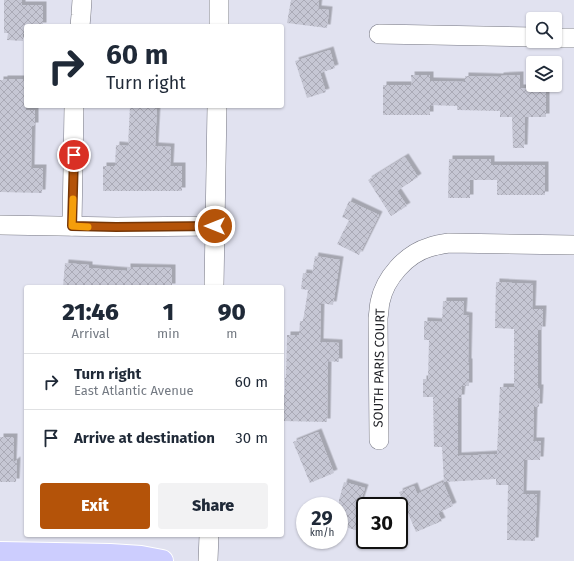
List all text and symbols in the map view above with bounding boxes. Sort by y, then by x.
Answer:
map controls [526,12,562,92]
button: search [526,12,562,48]
text: 60 m [106,38,168,71]
icon: right [40,40,92,92]
button: layers [526,56,562,92]
text: Turn right [106,72,186,94]
pin [57,138,91,172]
icon: arrive [63,144,85,166]
position arrow [194,205,236,247]
text: 21:46 [62,298,119,326]
text: 1 [163,298,174,326]
text: 90 [218,298,246,326]
street label: SOUTH PARIS COURT [370,308,388,428]
text: Arrival [72,326,110,341]
text: min [157,326,180,341]
text: m [226,326,237,341]
text: Turn right [74,365,141,383]
icon: right [40,371,62,393]
text: 60 m [235,373,268,391]
text: East Atlantic Avenue [74,383,194,398]
icon: arrive [40,427,62,449]
text: Arrive at destination [74,429,215,447]
text: 30 m [235,429,268,447]
button: Exit [40,483,150,529]
button: Share [158,483,268,529]
speed limit sign: 30 [356,497,408,549]
text: 29 [311,506,333,530]
text: km/h [310,527,334,539]

